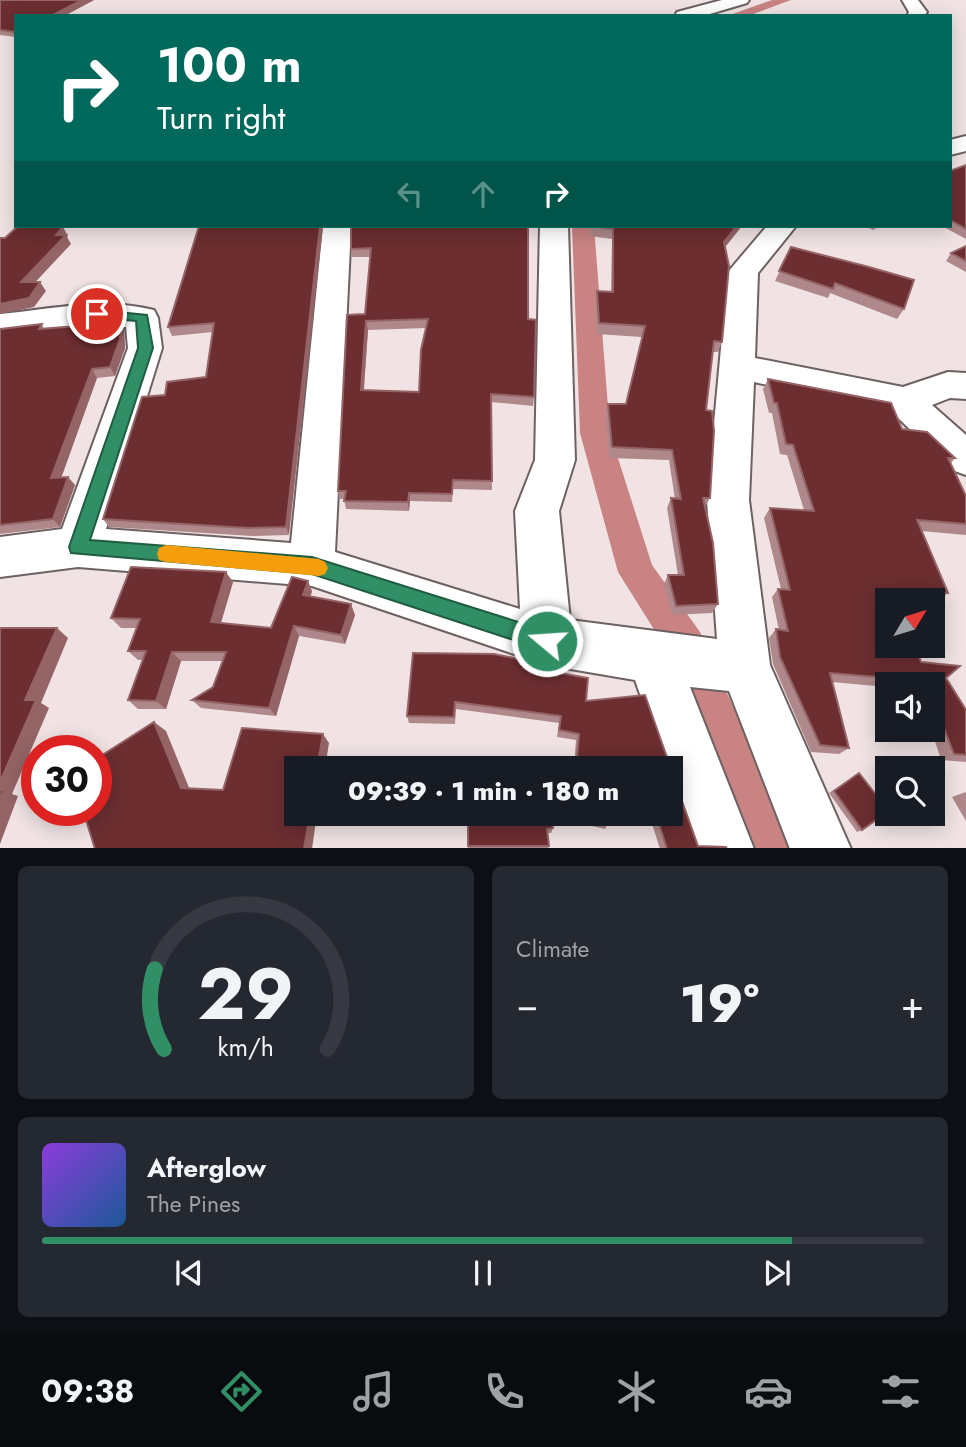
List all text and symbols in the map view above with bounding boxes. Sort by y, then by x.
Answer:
text: 100 m [157,30,302,100]
icon: right [42,42,133,133]
text: Turn right [157,95,286,141]
icon: left [391,175,429,213]
icon: ahead [464,175,502,213]
icon: right [537,175,575,213]
pin [67,284,127,344]
icon: arrive [78,295,116,333]
north arrow [875,588,945,658]
map controls [875,588,945,826]
position arrow [510,604,584,678]
button: sound [875,672,945,742]
speed limit sign: 30 [21,735,112,826]
button: search [875,756,945,826]
text: 09:39 · 1 min · 180 m [348,772,619,810]
text: Climate [516,932,589,966]
text: 29 [198,941,294,1046]
text: 19° [680,966,759,1042]
text: − [516,977,538,1032]
text: + [901,977,924,1032]
text: km/h [218,1028,274,1064]
text: Afterglow [147,1149,266,1187]
text: The Pines [147,1187,240,1221]
icon: previous [170,1254,208,1292]
icon: pause [464,1254,502,1292]
icon: next [758,1254,796,1292]
icon: directions [217,1367,266,1416]
icon: music [349,1367,398,1416]
icon: phone [480,1367,529,1416]
icon: climate [612,1367,661,1416]
icon: car [744,1367,793,1416]
icon: filters [876,1367,925,1416]
text: 09:38 [41,1368,134,1414]

